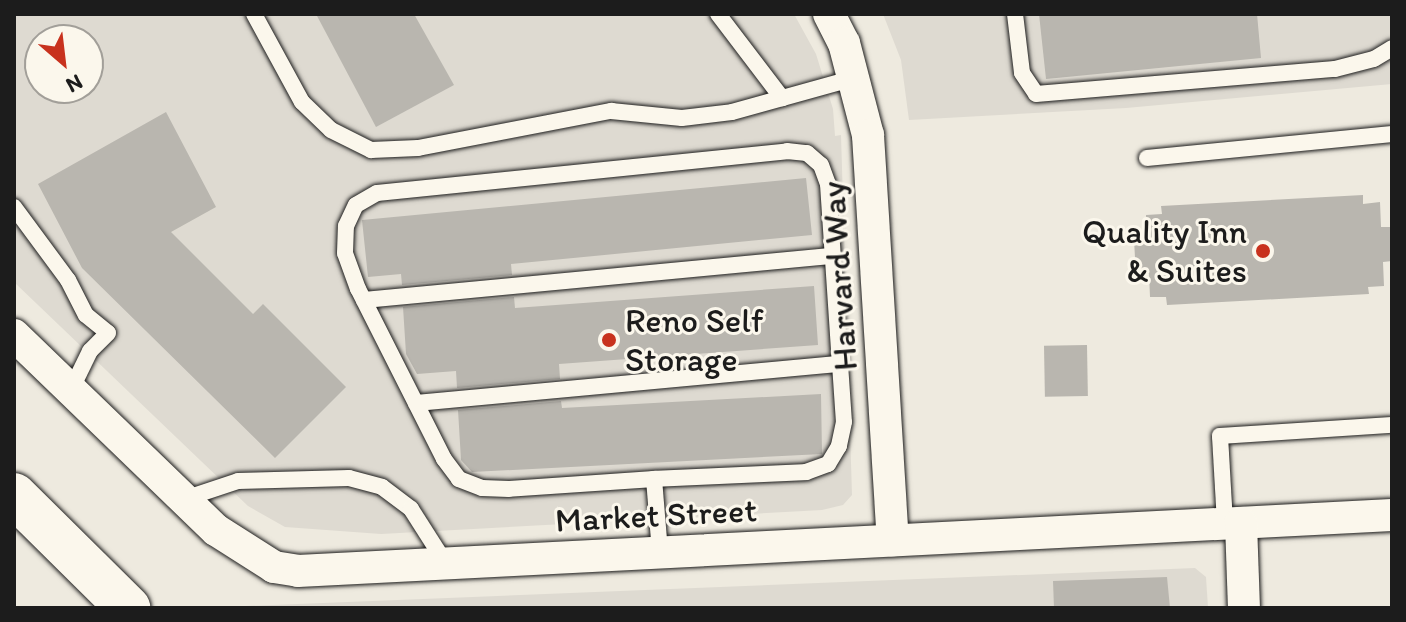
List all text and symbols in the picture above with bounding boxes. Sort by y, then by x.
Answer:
north arrow [24,24,104,104]
text: N [62,68,87,99]
street label: Harvard Way [812,181,866,371]
place label: Quality Inn & Suites [1082,211,1247,290]
marker: Quality Inn & Suites [1254,242,1272,260]
place label: Reno Self Storage [625,300,763,380]
marker: Reno Self Storage [600,331,618,349]
street label: Market Street [554,489,758,541]

